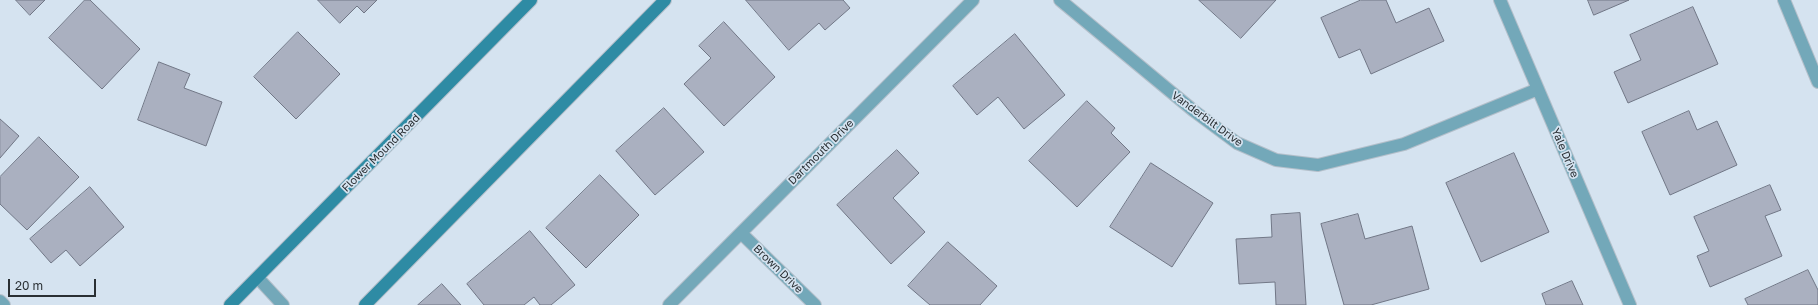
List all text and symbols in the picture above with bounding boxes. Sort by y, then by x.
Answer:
street label: Vanderbilt Drive [1169,89,1245,149]
street label: Flower Mound Road [339,111,423,195]
street label: Dartmouth Drive [786,117,856,187]
street label: Yale Drive [1549,126,1581,180]
street label: Brown Drive [750,242,806,296]
scale bar [10,271,98,297]
text: 20 m [15,278,43,293]

